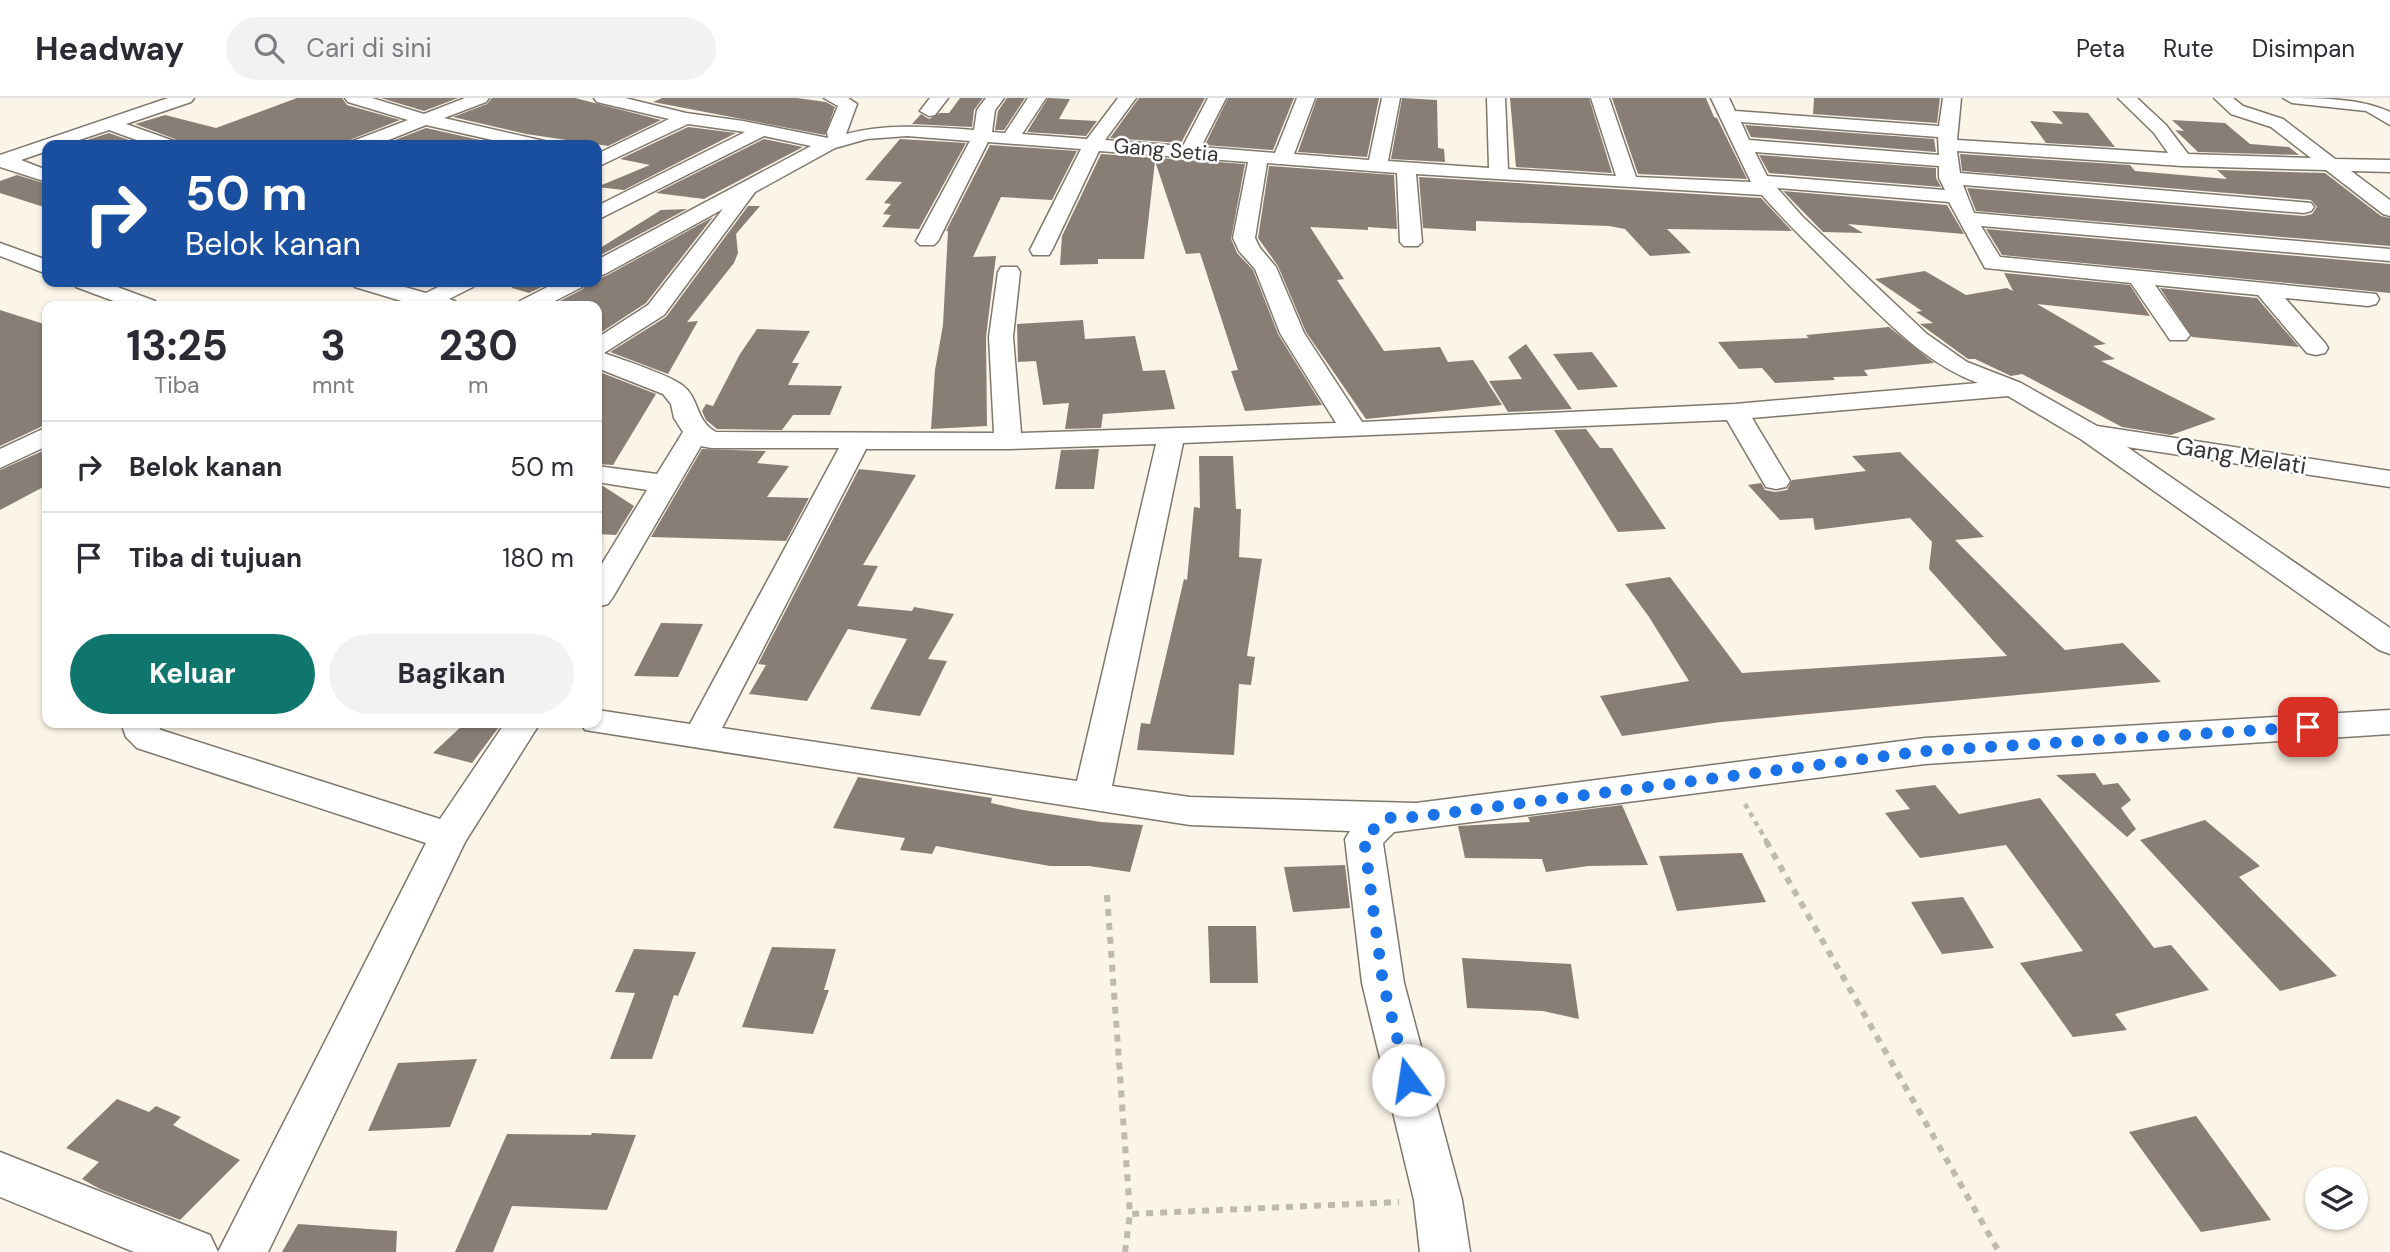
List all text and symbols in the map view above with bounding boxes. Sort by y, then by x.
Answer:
search box [226,17,716,80]
text: Headway [35,27,184,70]
icon: search [250,29,288,67]
text: Cari di sini [306,31,432,65]
text: Peta [2076,33,2125,64]
text: Rute [2163,33,2214,64]
text: Disimpan [2252,33,2355,64]
street label: Gang Setia [1112,131,1220,169]
text: 50 m [185,161,308,225]
icon: right [70,168,161,259]
text: Belok kanan [185,223,361,265]
text: 13:25 [126,318,228,373]
text: 3 [321,318,346,373]
text: 230 [439,318,518,373]
text: Tiba [154,370,200,400]
text: mnt [312,370,355,400]
text: m [468,370,489,400]
street label: Gang Melati [2174,430,2309,481]
icon: right [70,448,108,486]
text: Belok kanan [129,450,282,484]
text: 50 m [510,450,574,484]
icon: arrive [70,539,108,577]
text: Tiba di tujuan [129,541,302,575]
text: 180 m [502,541,574,575]
button: Keluar [70,634,315,714]
button: Bagikan [329,634,574,714]
pin [2278,697,2338,757]
icon: arrive [2289,708,2327,746]
position arrow [1371,1043,1445,1117]
map controls [2305,1167,2368,1230]
button: layers [2305,1167,2368,1230]

